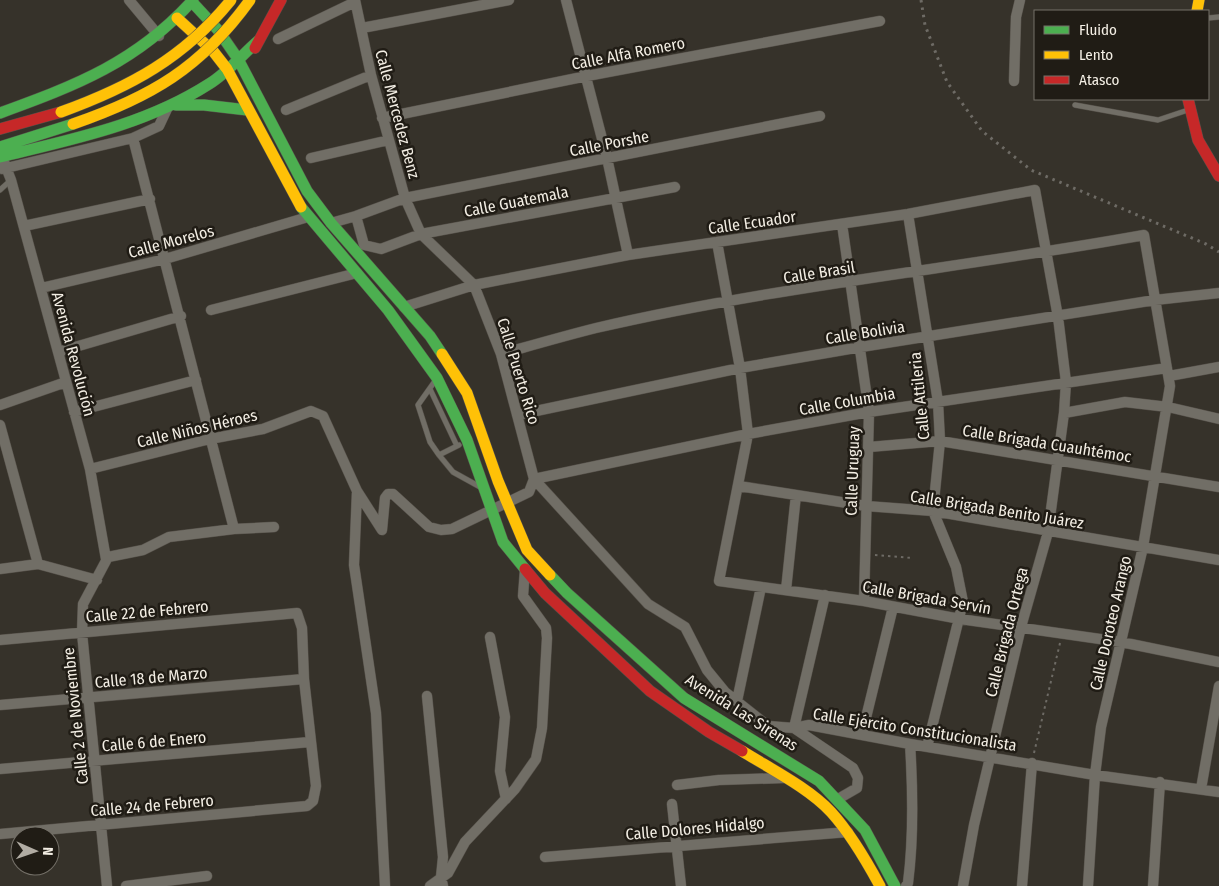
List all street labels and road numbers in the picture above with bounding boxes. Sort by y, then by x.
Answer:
street label: Calle Alfa Romero [570,33,686,74]
street label: Calle Mercedez Benz [371,48,424,181]
street label: Calle Porshe [568,126,651,160]
street label: Calle Guatemala [462,182,570,221]
street label: Calle Ecuador [707,207,798,238]
street label: Calle Morelos [126,221,216,262]
street label: Calle Brasil [782,257,856,288]
street label: Avenida Revolución [48,290,99,418]
street label: Calle Puerto Rico [493,316,544,427]
street label: Calle Bolivia [824,317,906,348]
street label: Calle Attileria [905,351,934,441]
street label: Calle Columbia [798,384,897,419]
street label: Calle Niños Héroes [135,405,259,452]
street label: Calle Brigada Cuauhtémoc [961,421,1133,466]
street label: Calle Uruguay [841,425,864,516]
street label: Calle Brigada Benito Juárez [909,486,1085,533]
street label: Calle Doroteo Arango [1086,554,1135,692]
street label: Calle Brigada Ortega [981,565,1032,699]
street label: Calle Brigada Servín [861,577,993,618]
street label: Calle 22 de Febrero [85,597,209,626]
street label: Calle 2 de Noviembre [59,646,92,785]
street label: Calle 18 de Marzo [94,663,208,692]
street label: Avenida Las Sirenas [682,670,802,755]
street label: Calle Ejército Constitucionalista [812,704,1018,755]
street label: Calle 6 de Enero [101,727,207,756]
street label: Calle 24 de Febrero [90,791,214,820]
street label: Calle Dolores Hidalgo [625,813,765,844]

